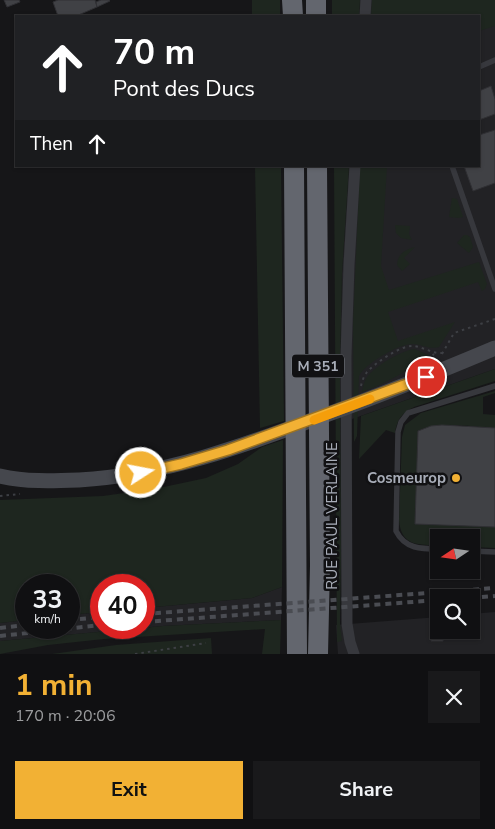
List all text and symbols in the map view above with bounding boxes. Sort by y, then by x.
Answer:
text: 70 m [113,29,195,76]
icon: ahead [30,35,95,100]
text: Pont des Ducs [113,74,255,104]
icon: ahead [83,130,111,158]
text: Then [30,131,73,157]
road number: M 351 [292,354,344,378]
pin [405,356,447,398]
icon: arrive [412,363,440,391]
street label: RUE PAUL VERLAINE [322,442,342,590]
position arrow [114,446,166,498]
place label: Cosmeurop [367,468,446,488]
marker: Cosmeurop [450,472,462,484]
north arrow [430,529,480,579]
map controls [430,529,480,639]
speed limit sign: 40 [90,574,155,639]
text: 33 [32,583,63,617]
button: search [430,589,480,639]
text: km/h [34,611,61,627]
text: 1 min [15,665,93,706]
button: close [428,671,480,723]
text: 170 m · 20:06 [15,705,116,727]
button: Exit [15,761,243,819]
button: Share [253,761,480,819]

